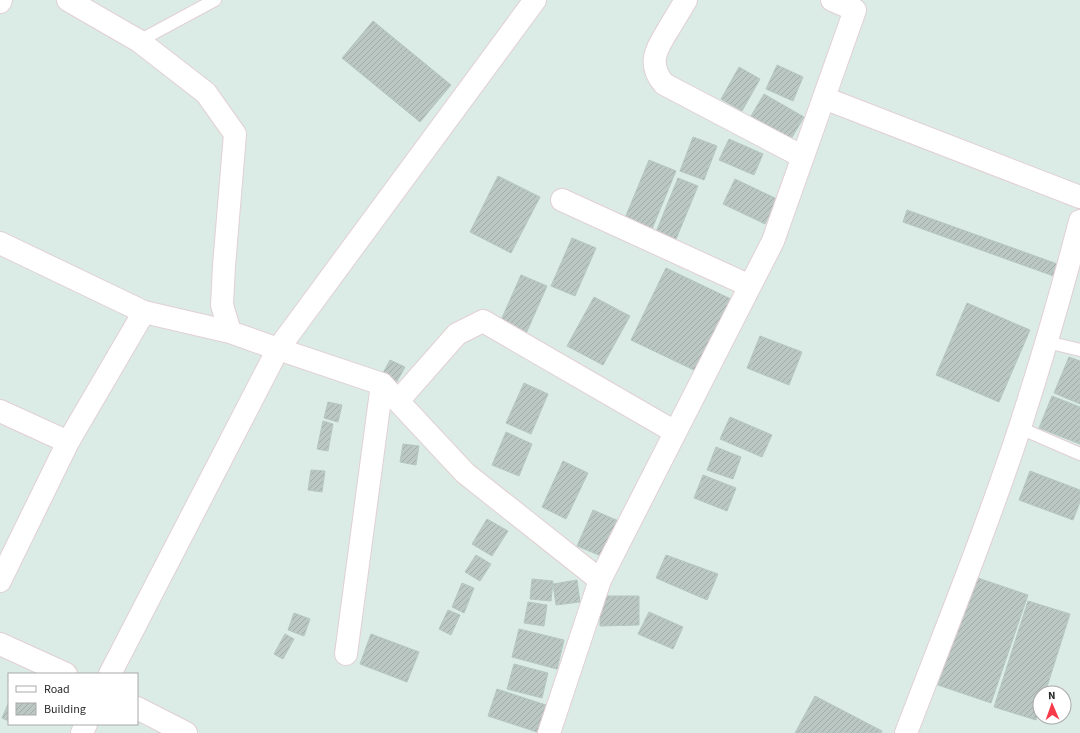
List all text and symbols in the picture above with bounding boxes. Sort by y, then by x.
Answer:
legend [8,673,138,725]
text: Road [44,681,70,698]
north arrow [1032,685,1072,725]
text: N [1048,688,1056,703]
text: Building [44,701,86,718]

